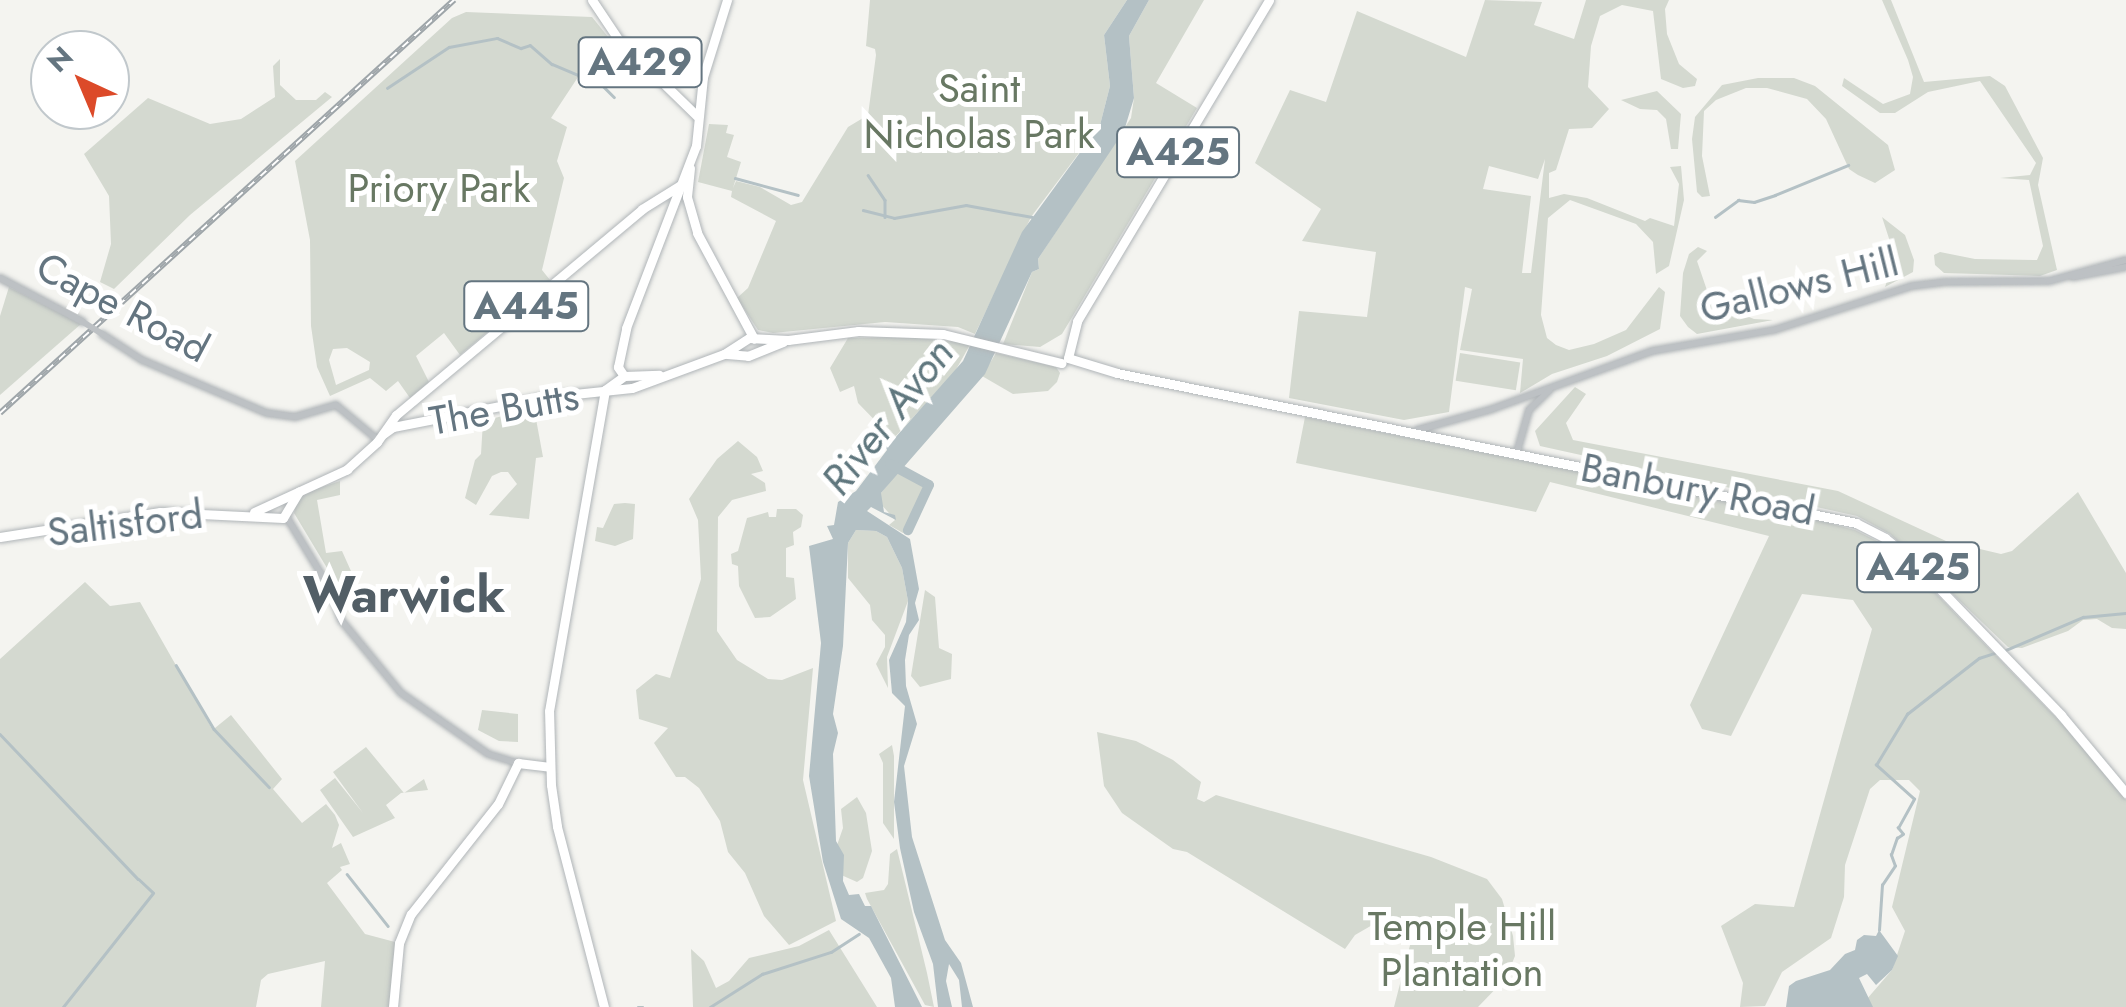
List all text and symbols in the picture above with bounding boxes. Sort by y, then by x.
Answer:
road number: A429 [578,29,702,95]
north arrow [30,30,130,130]
text: N [38,37,82,82]
park label: Saint Nicholas Park [863,64,1095,158]
road number: A425 [1116,119,1240,185]
park label: Priory Park [348,164,530,212]
street label: Gallows Hill [1695,237,1903,333]
street label: Cape Road [29,242,217,372]
road number: A445 [461,273,591,339]
water label: River Avon [811,329,965,505]
street label: The Butts [426,371,582,445]
street label: Banbury Road [1577,443,1819,535]
street label: Saltisford [45,490,205,556]
road number: A425 [1856,534,1980,600]
district label: Warwick [303,565,505,625]
park label: Temple Hill Plantation [1368,902,1556,996]

